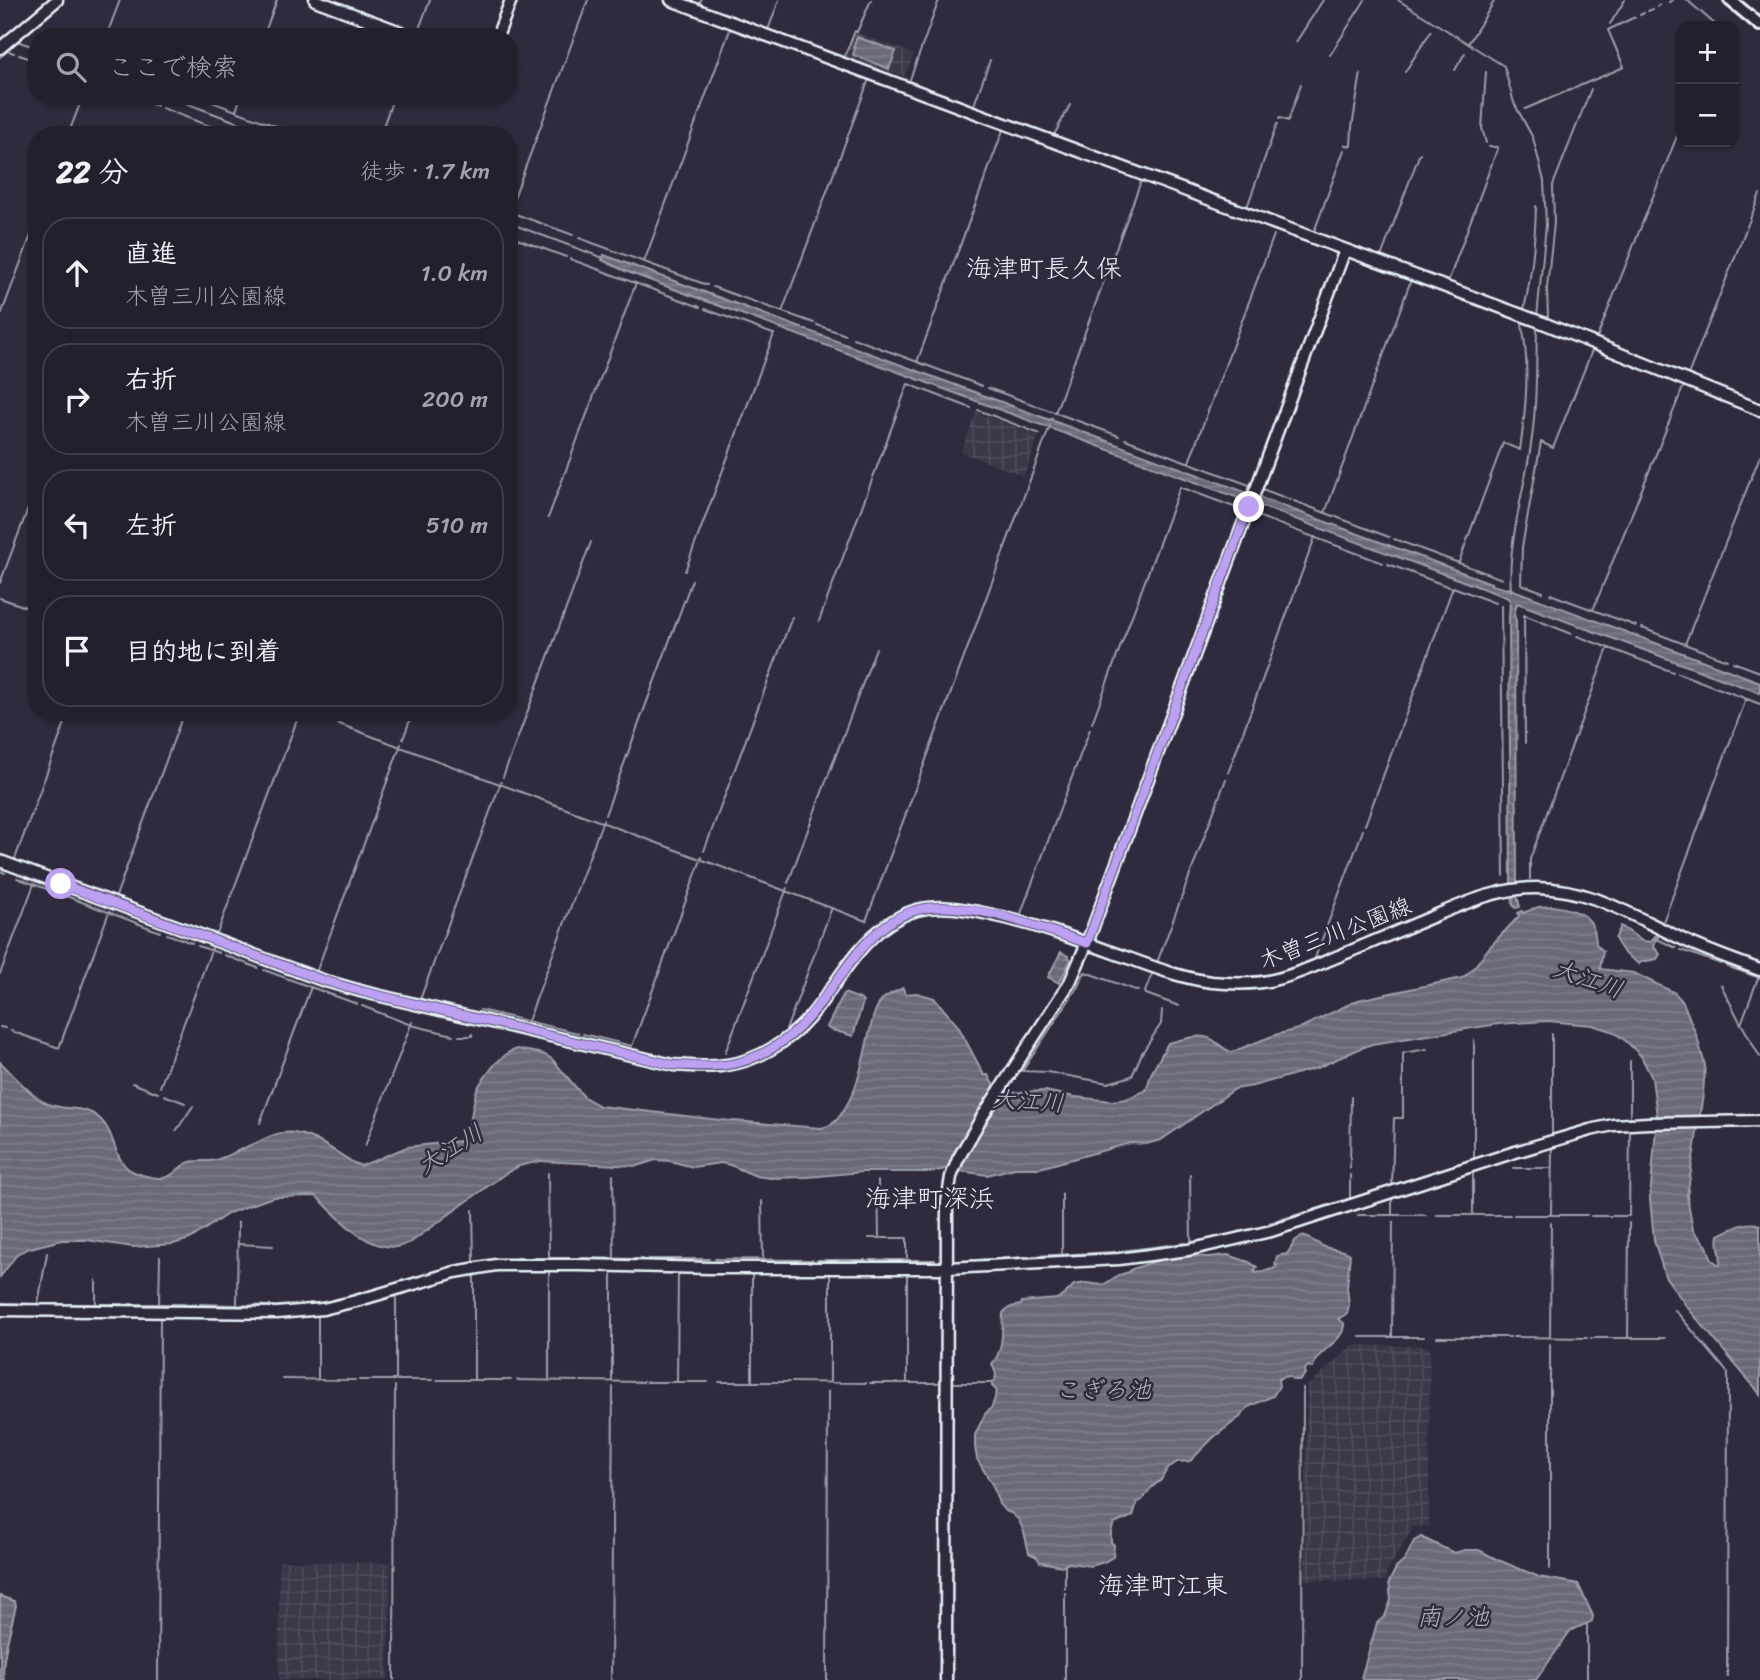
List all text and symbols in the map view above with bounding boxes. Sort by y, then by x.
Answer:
map controls [1676,21,1739,147]
button: + [1676,21,1739,84]
search box [28,28,518,105]
text: ここで検索 [108,44,238,90]
icon: search [52,48,90,86]
button: − [1676,84,1739,147]
text: 22 分 [56,145,128,199]
text: 徒歩 · 1.7 km [360,151,490,192]
text: 直進 [125,230,177,276]
district label: 海津町長久保 [966,245,1122,291]
text: 1.0 km [421,253,488,294]
icon: ahead [58,254,96,292]
text: 木曽三川公園線 [125,276,286,317]
text: 右折 [125,356,177,402]
text: 200 m [422,379,488,420]
icon: right [58,380,96,418]
text: 木曽三川公園線 [125,402,286,443]
route end [1233,491,1264,522]
text: 左折 [125,502,177,548]
text: 510 m [426,505,488,546]
icon: left [58,506,96,544]
text: 目的地に到着 [125,628,281,674]
icon: arrive [58,632,96,670]
route start [45,868,76,899]
street label: 木曽三川公園線 [1253,885,1418,981]
water label: 大江川 [1547,947,1629,1011]
water label: 大江川 [991,1078,1065,1124]
water label: 大江川 [408,1112,492,1186]
district label: 海津町深浜 [865,1175,995,1221]
water label: こぎろ池 [1055,1369,1152,1411]
district label: 海津町江東 [1098,1562,1228,1608]
water label: 南ノ池 [1417,1596,1490,1638]

